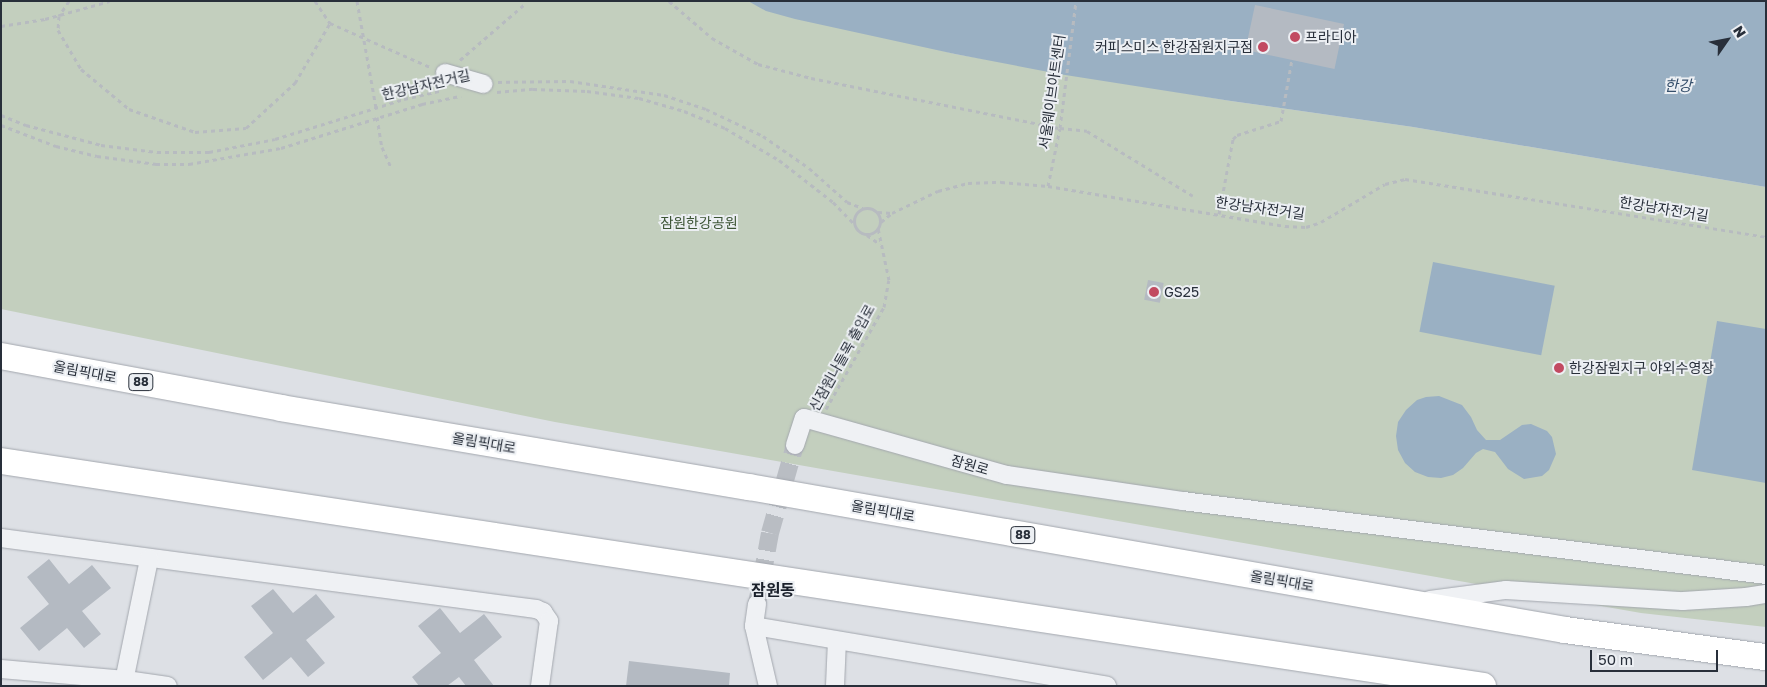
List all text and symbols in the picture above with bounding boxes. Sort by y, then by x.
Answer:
north arrow [1702,15,1752,65]
text: N [1730,22,1750,41]
place label: 프라디아 [1305,29,1357,45]
marker: 프라디아 [1289,31,1301,43]
street label: 서울웨이브아트센터 [1036,33,1068,151]
place label: 커피스미스 한강잠원지구점 [1095,39,1253,55]
marker: 커피스미스 한강잠원지구점 [1257,41,1269,53]
street label: 한강남자전거길 [380,67,472,103]
water label: 한강 [1664,77,1692,95]
street label: 한강남자전거길 [1214,193,1306,223]
street label: 한강남자전거길 [1618,194,1710,224]
park label: 잠원한강공원 [660,215,738,231]
place label: GS25 [1164,284,1199,300]
marker: GS25 [1148,286,1160,298]
street label: 신잠원나들목 출입로 [806,302,878,414]
street label: 올림픽대로 [52,358,118,386]
place label: 한강잠원지구 야외수영장 [1569,360,1714,376]
marker: 한강잠원지구 야외수영장 [1553,362,1565,374]
road number: 88 [127,372,155,392]
street label: 올림픽대로 [451,429,517,457]
street label: 잠원로 [949,452,991,478]
street label: 올림픽대로 [850,497,916,525]
road number: 88 [1009,526,1037,544]
street label: 올림픽대로 [1249,567,1315,595]
district label: 잠원동 [751,580,795,600]
scale bar [1592,640,1720,672]
text: 50 m [1598,650,1633,668]

